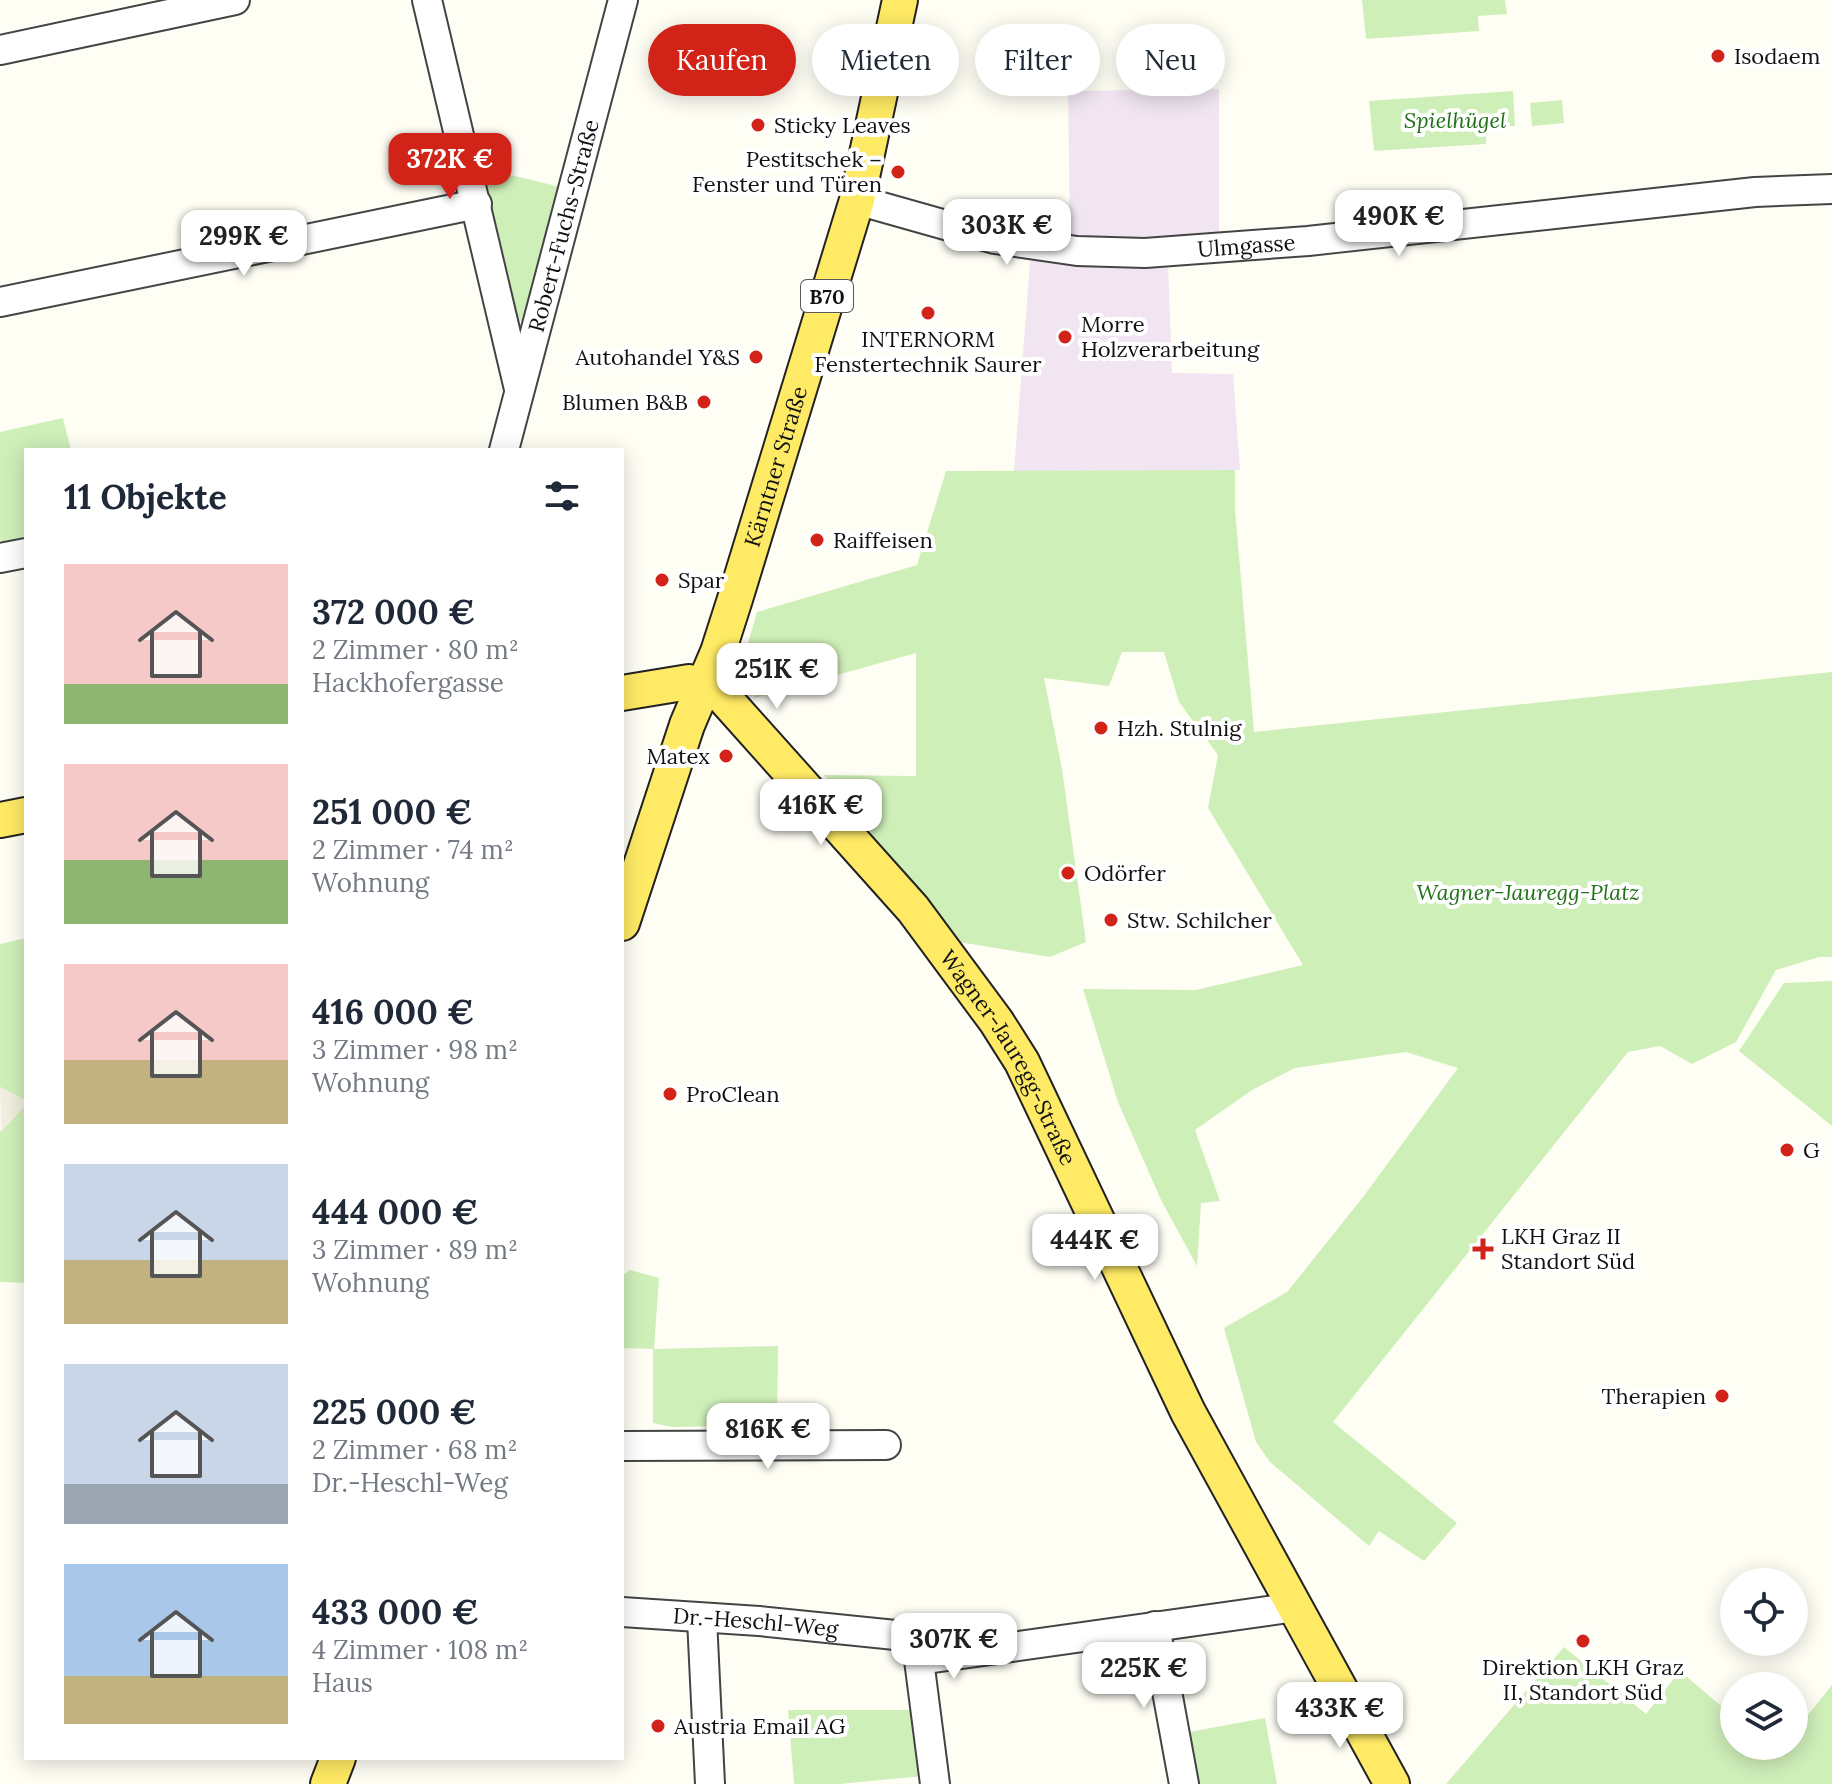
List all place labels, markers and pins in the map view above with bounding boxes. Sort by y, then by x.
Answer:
place label: Isodaem [1734,42,1820,70]
marker: Isodaem [1709,47,1727,65]
place label: Sticky Leaves [774,111,911,139]
marker: Sticky Leaves [749,116,767,134]
pin: 372K € [385,133,515,201]
place label: Pestitschek – Fenster und Türen [692,145,882,198]
marker: Pestitschek – Fenster und Türen [889,163,907,181]
pin: 490K € [1334,190,1464,258]
pin: 303K € [942,199,1072,267]
pin: 299K € [179,210,309,278]
marker: INTERNORM Fenstertechnik Saurer [919,304,937,322]
place label: Morre Holzverarbeitung [1081,310,1260,363]
place label: INTERNORM Fenstertechnik Saurer [814,325,1042,378]
marker: Morre Holzverarbeitung [1056,328,1074,346]
place label: Autohandel Y&S [575,343,740,371]
marker: Autohandel Y&S [747,348,765,366]
place label: Blumen B&B [562,388,688,416]
marker: Blumen B&B [695,393,713,411]
place label: Raiffeisen [833,526,933,554]
marker: Raiffeisen [808,531,826,549]
place label: Spar [678,566,725,594]
marker: Spar [653,571,671,589]
pin: 251K € [712,643,842,711]
place label: Hzh. Stulnig [1117,714,1242,742]
marker: Hzh. Stulnig [1092,719,1110,737]
place label: Matex [647,742,710,770]
marker: Matex [717,747,735,765]
pin: 416K € [756,779,886,847]
place label: Odörfer [1084,859,1166,887]
marker: Odörfer [1059,864,1077,882]
place label: Stw. Schilcher [1127,906,1272,934]
marker: Stw. Schilcher [1102,911,1120,929]
place label: ProClean [686,1080,780,1108]
marker: ProClean [661,1085,679,1103]
place label: G [1803,1136,1820,1164]
marker: G [1778,1141,1796,1159]
pin: 444K € [1030,1214,1160,1282]
place label: LKH Graz II Standort Süd [1501,1222,1635,1275]
marker: LKH Graz II Standort Süd [1472,1238,1494,1260]
place label: Therapien [1601,1382,1706,1410]
marker: Therapien [1713,1387,1731,1405]
pin: 816K € [703,1403,833,1471]
pin: 307K € [889,1613,1019,1681]
marker: Direktion LKH Graz II, Standort Süd [1574,1632,1592,1650]
pin: 225K € [1079,1642,1209,1710]
place label: Direktion LKH Graz II, Standort Süd [1482,1653,1684,1706]
pin: 433K € [1275,1682,1405,1750]
place label: Austria Email AG [673,1712,846,1740]
marker: Austria Email AG [649,1717,667,1735]

